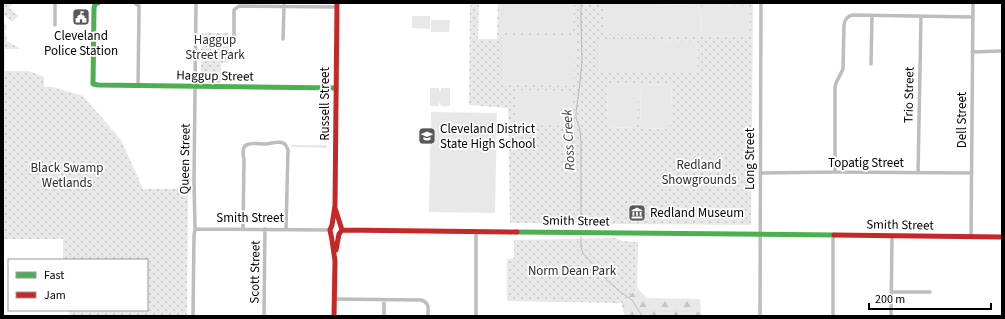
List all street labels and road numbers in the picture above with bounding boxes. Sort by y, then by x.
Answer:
street label: Haggup Street [176,66,255,86]
street label: Trio Street [900,66,919,123]
street label: Russell Street [316,67,334,141]
street label: Dell Street [953,91,971,148]
street label: Queen Street [175,123,195,195]
street label: Long Street [741,127,759,190]
street label: Topatig Street [828,154,905,172]
street label: Smith Street [216,209,284,227]
street label: Smith Street [542,211,611,231]
street label: Smith Street [866,215,935,235]
street label: Scott Street [245,240,265,304]

